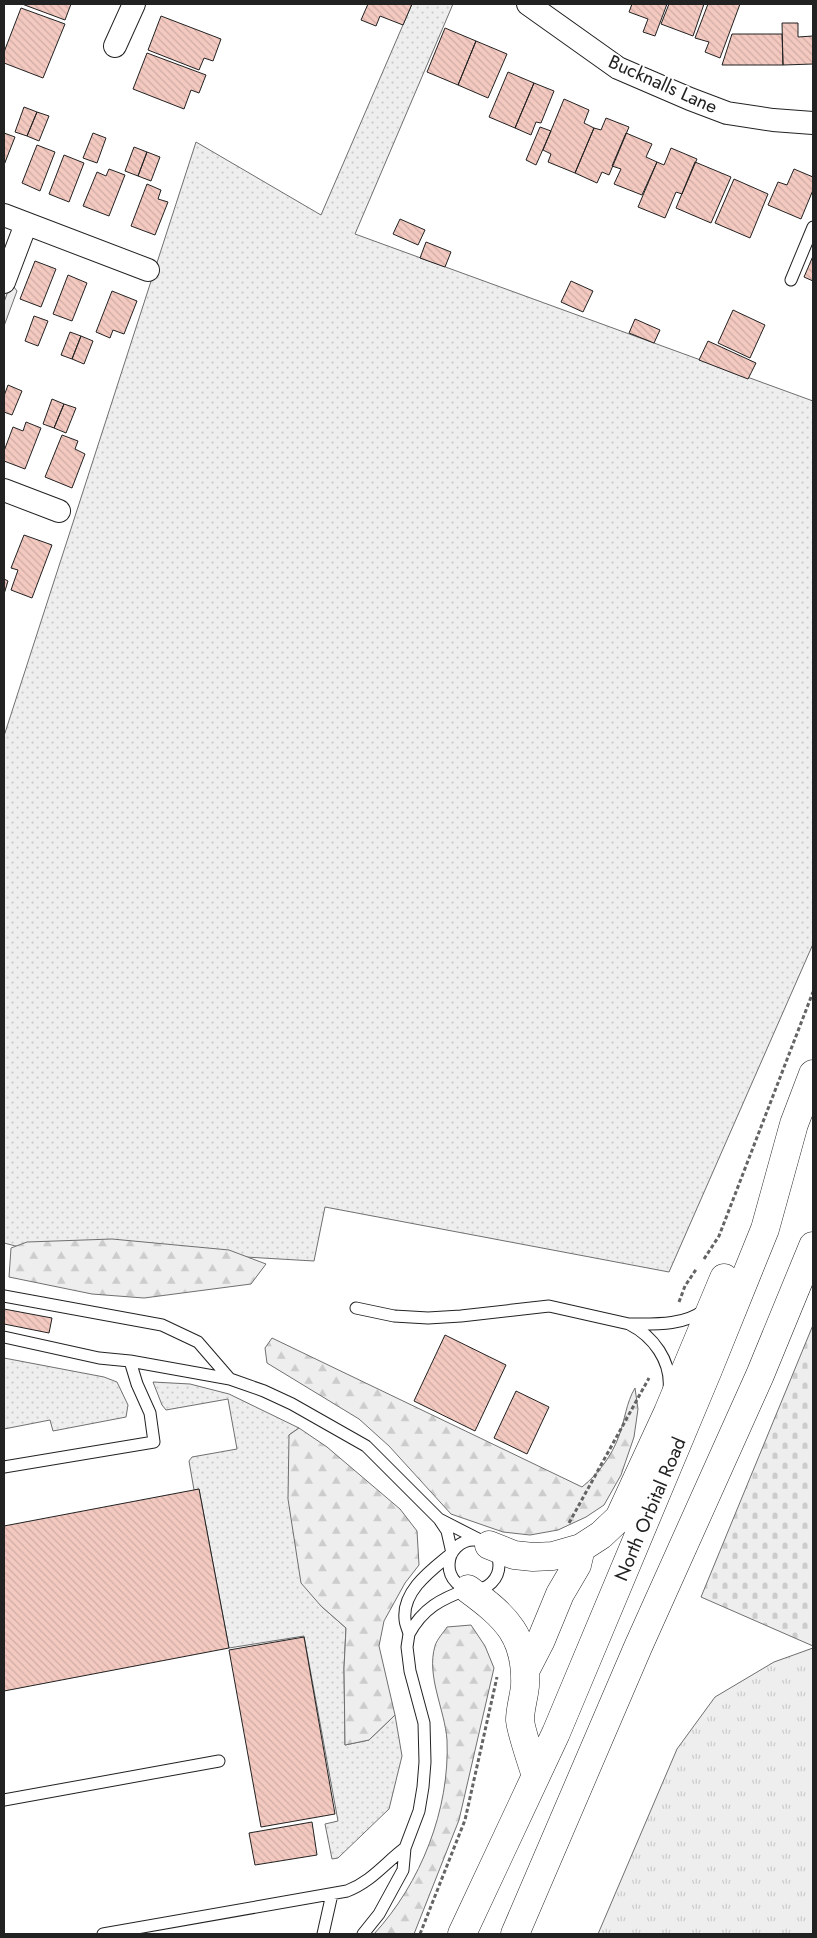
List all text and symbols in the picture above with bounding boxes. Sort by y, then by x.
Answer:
street label: Bucknalls Lane [604,48,722,120]
street label: North Orbital Road [608,1433,692,1585]

